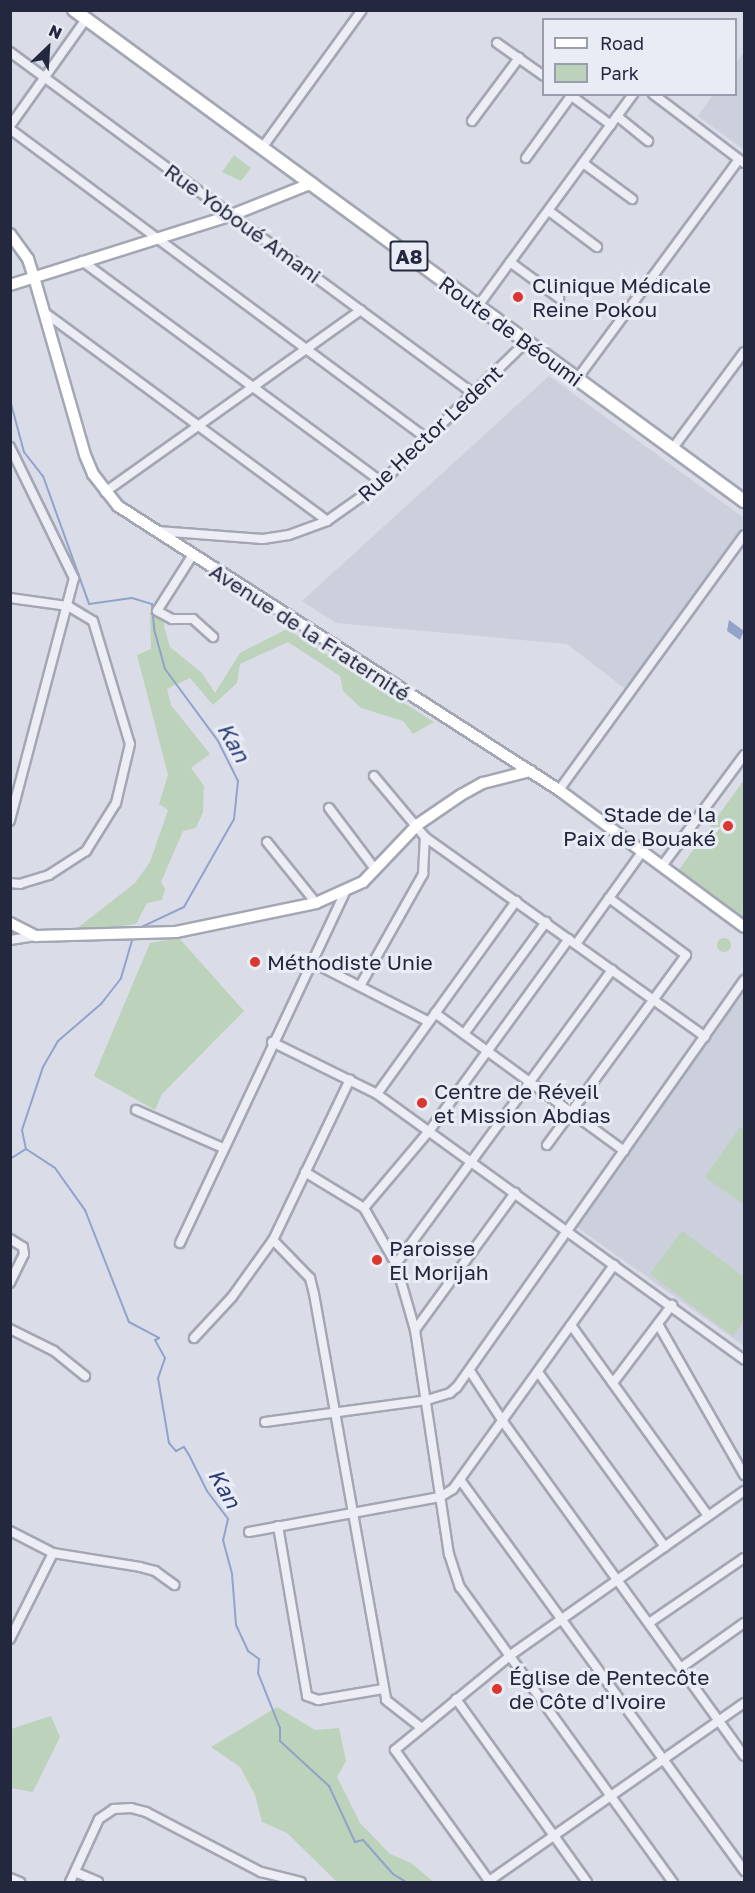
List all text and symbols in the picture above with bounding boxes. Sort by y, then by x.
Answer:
north arrow [18,18,78,78]
legend [542,18,737,96]
text: N [46,20,65,43]
text: Road [600,32,644,54]
text: Park [600,62,639,84]
street label: Rue Yoboué Amani [160,158,326,288]
road number: A8 [390,239,428,273]
street label: Route de Béoumi [434,270,588,392]
place label: Clinique Médicale Reine Pokou [532,272,711,322]
marker: Clinique Médicale Reine Pokou [509,288,527,306]
street label: Rue Hector Ledent [353,360,507,506]
street label: Avenue de la Fraternité [205,558,415,706]
water label: Kan [212,718,256,766]
place label: Stade de la Paix de Bouaké [563,801,716,851]
marker: Stade de la Paix de Bouaké [721,819,735,833]
place label: Méthodiste Unie [267,949,433,975]
marker: Méthodiste Unie [248,955,262,969]
place label: Centre de Réveil et Mission Abdias [434,1078,611,1128]
marker: Centre de Réveil et Mission Abdias [415,1096,429,1110]
place label: Paroisse El Morijah [389,1235,489,1285]
marker: Paroisse El Morijah [370,1253,384,1267]
water label: Kan [203,1464,247,1512]
place label: Église de Pentecôte de Côte d'Ivoire [509,1664,709,1714]
marker: Église de Pentecôte de Côte d'Ivoire [490,1682,504,1696]

